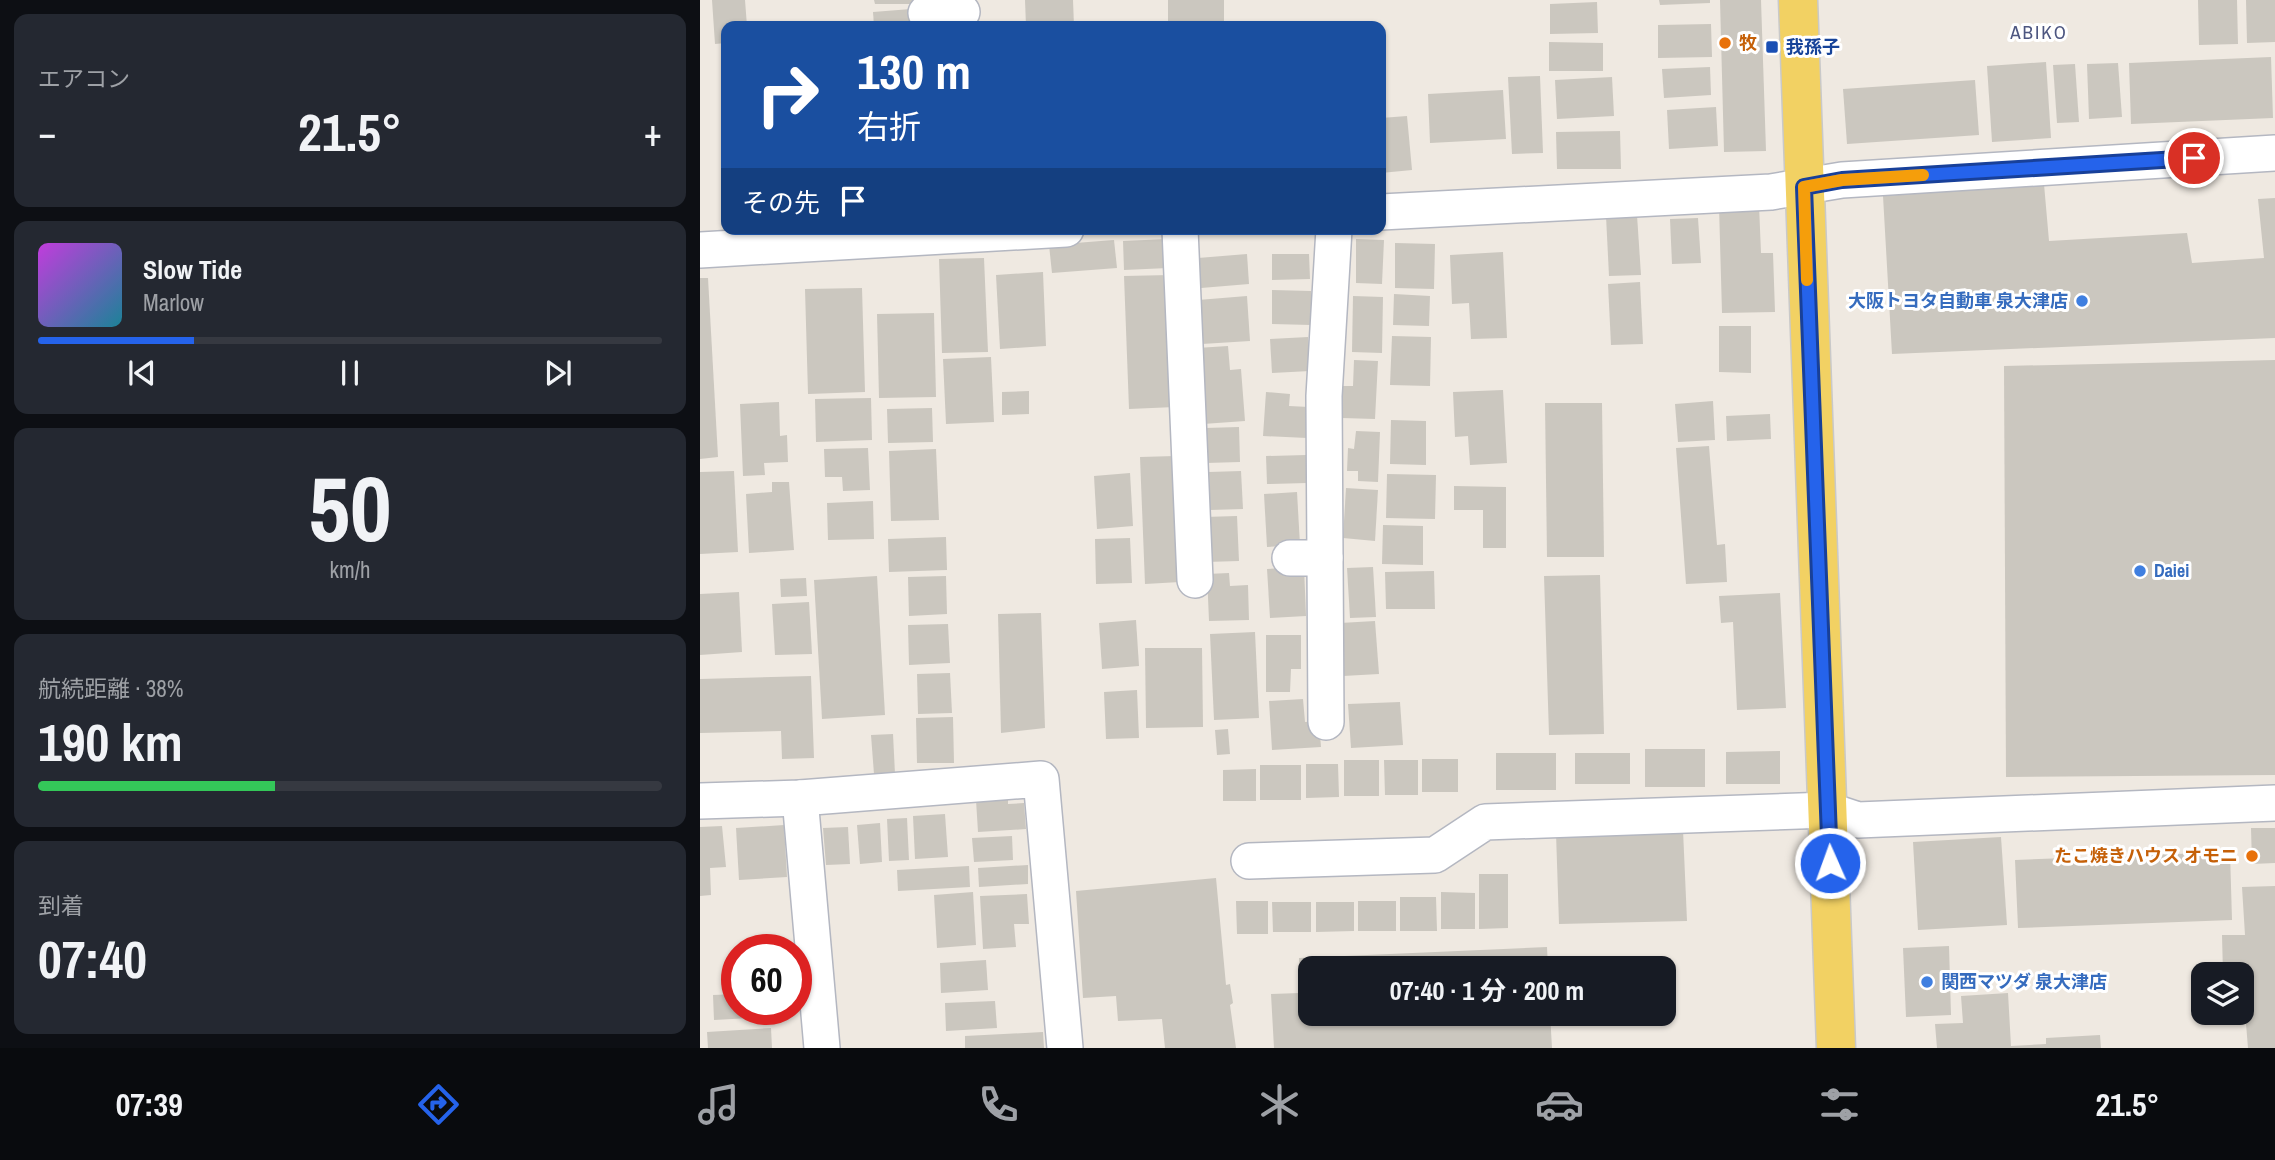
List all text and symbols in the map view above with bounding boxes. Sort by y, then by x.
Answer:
district label: ABIKO [2009,19,2068,45]
place label: 牧 [1739,30,1757,55]
place label: 我孫子 [1786,34,1840,59]
marker: 牧 [1717,35,1733,51]
text: 130 m [857,38,971,104]
marker: 我孫子 [1764,39,1780,55]
icon: right [742,49,833,140]
text: エアコン [38,63,130,94]
text: 21.5° [298,97,402,167]
text: 右折 [857,105,921,148]
text: − [38,107,56,158]
text: + [644,107,662,158]
pin [2164,128,2224,188]
icon: arrive [2175,139,2213,177]
icon: arrive [834,182,872,220]
text: その先 [742,185,820,220]
text: Slow Tide [143,252,242,287]
text: Marlow [143,287,204,318]
place label: 大阪トヨタ自動車 泉大津店 [1848,288,2068,313]
marker: 大阪トヨタ自動車 泉大津店 [2074,293,2090,309]
icon: previous [123,354,161,392]
icon: pause [331,354,369,392]
icon: next [539,354,577,392]
text: 50 [309,447,392,569]
text: km/h [330,554,370,585]
place label: Daiei [2154,558,2189,583]
marker: Daiei [2132,563,2148,579]
text: 航続距離 · 38% [38,673,183,704]
text: 190 km [38,707,183,777]
position arrow [1793,826,1867,900]
place label: たこ焼きハウス オモニ [2054,843,2238,868]
marker: たこ焼きハウス オモニ [2244,848,2260,864]
text: 到着 [38,890,84,921]
text: 07:40 [38,924,147,994]
speed limit sign: 60 [721,934,812,1025]
map controls [2191,962,2254,1025]
button: layers [2191,962,2254,1025]
place label: 関西マツダ 泉大津店 [1941,969,2107,994]
text: 07:40 · 1 分 · 200 m [1390,973,1584,1008]
marker: 関西マツダ 泉大津店 [1919,974,1935,990]
icon: directions [414,1080,463,1129]
icon: music [694,1080,743,1129]
icon: phone [974,1080,1023,1129]
icon: climate [1255,1080,1304,1129]
icon: car [1535,1080,1584,1129]
icon: filters [1815,1080,1864,1129]
text: 07:39 [116,1083,183,1126]
text: 21.5° [2095,1083,2159,1126]

